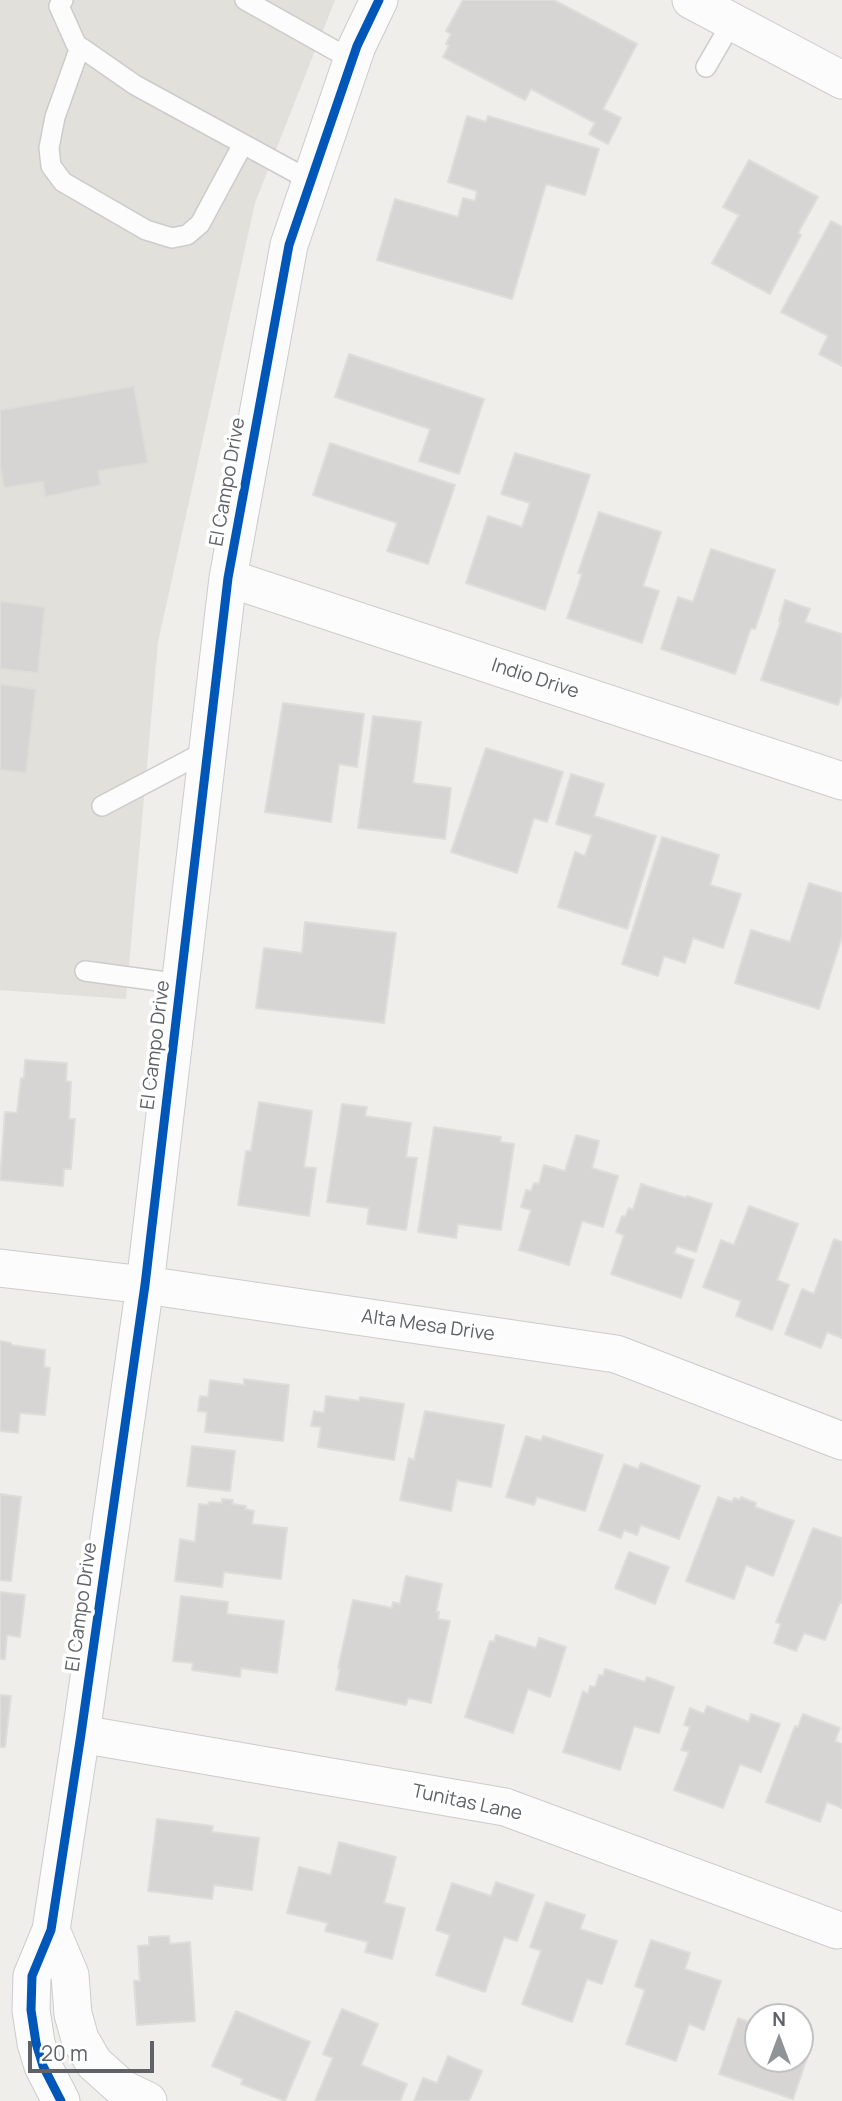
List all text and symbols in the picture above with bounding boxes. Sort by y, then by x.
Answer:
street label: El Campo Drive [205,416,251,548]
street label: Indio Drive [488,654,582,704]
street label: El Campo Drive [137,979,175,1111]
street label: Alta Mesa Drive [360,1305,496,1347]
street label: El Campo Drive [62,1541,102,1673]
street label: Tunitas Lane [410,1780,524,1826]
north arrow [744,2003,814,2073]
text: N [772,2006,786,2032]
scale bar [32,2028,158,2072]
text: 20 m [41,2039,88,2067]

